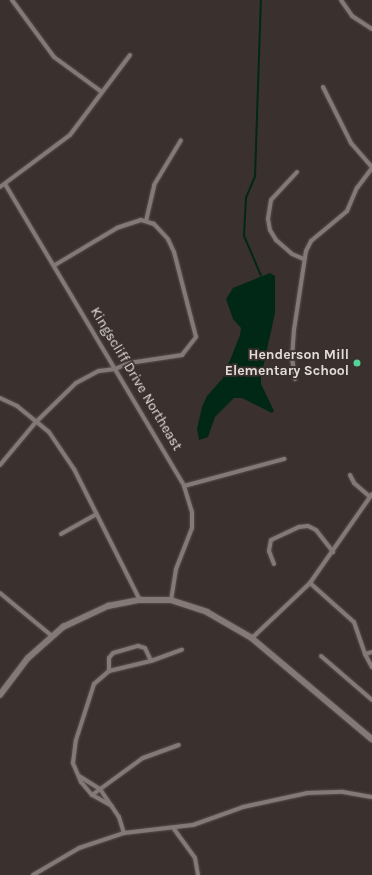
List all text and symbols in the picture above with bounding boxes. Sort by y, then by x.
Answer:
street label: Kingscliff Drive Northeast [87,304,185,454]
place label: Henderson Mill Elementary School [225,347,349,380]
marker: Henderson Mill Elementary School [352,358,362,368]

